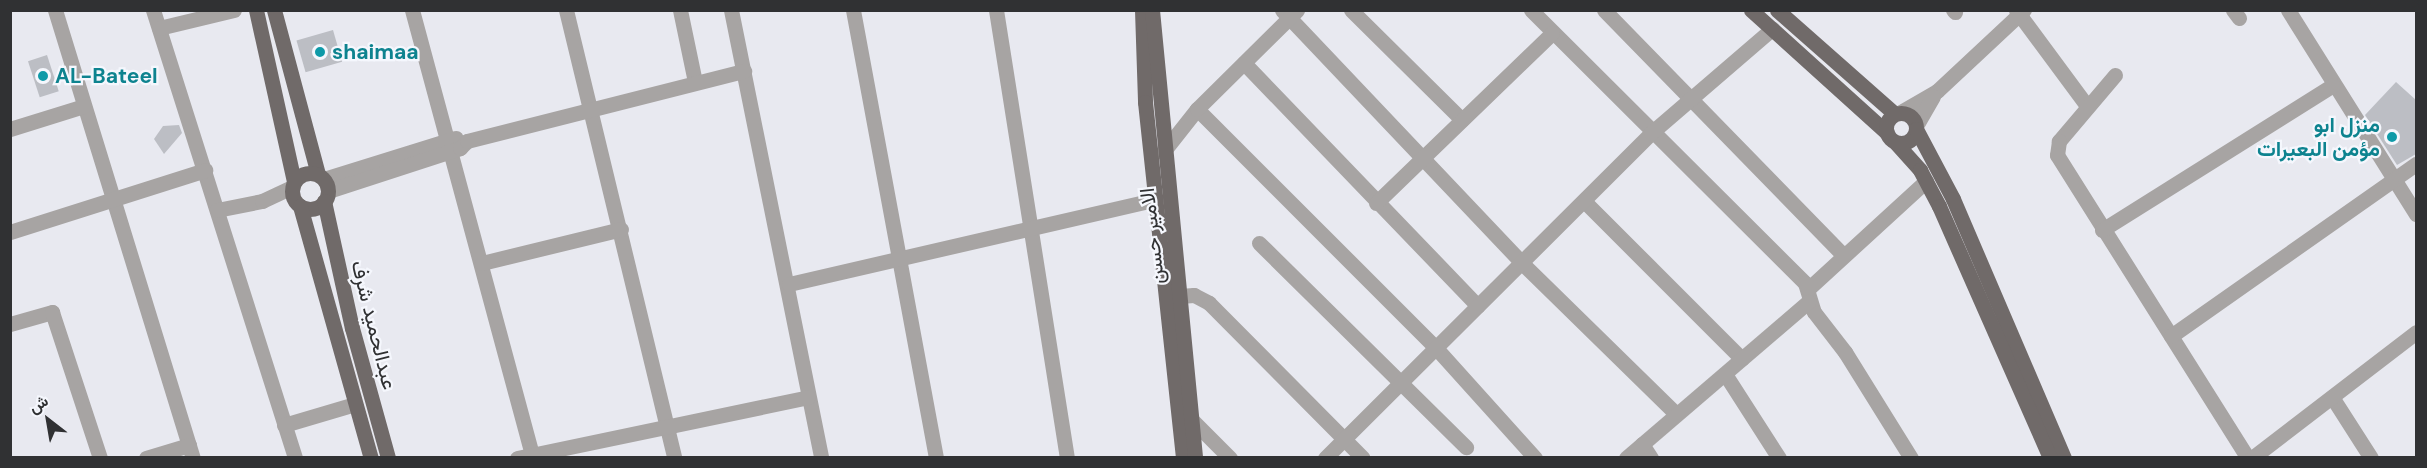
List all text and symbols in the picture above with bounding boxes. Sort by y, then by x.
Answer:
place label: shaimaa [332,39,419,65]
marker: shaimaa [313,45,327,59]
place label: AL-Bateel [55,63,158,89]
marker: AL-Bateel [36,69,50,83]
place label: منزل ابو مؤمن البعيرات [2257,112,2380,162]
marker: منزل ابو مؤمن البعيرات [2385,130,2399,144]
street label: الامير حسن [1134,186,1170,286]
street label: عبدالحميد شرف [346,258,402,392]
north arrow [18,390,78,450]
text: ش [25,390,52,418]

